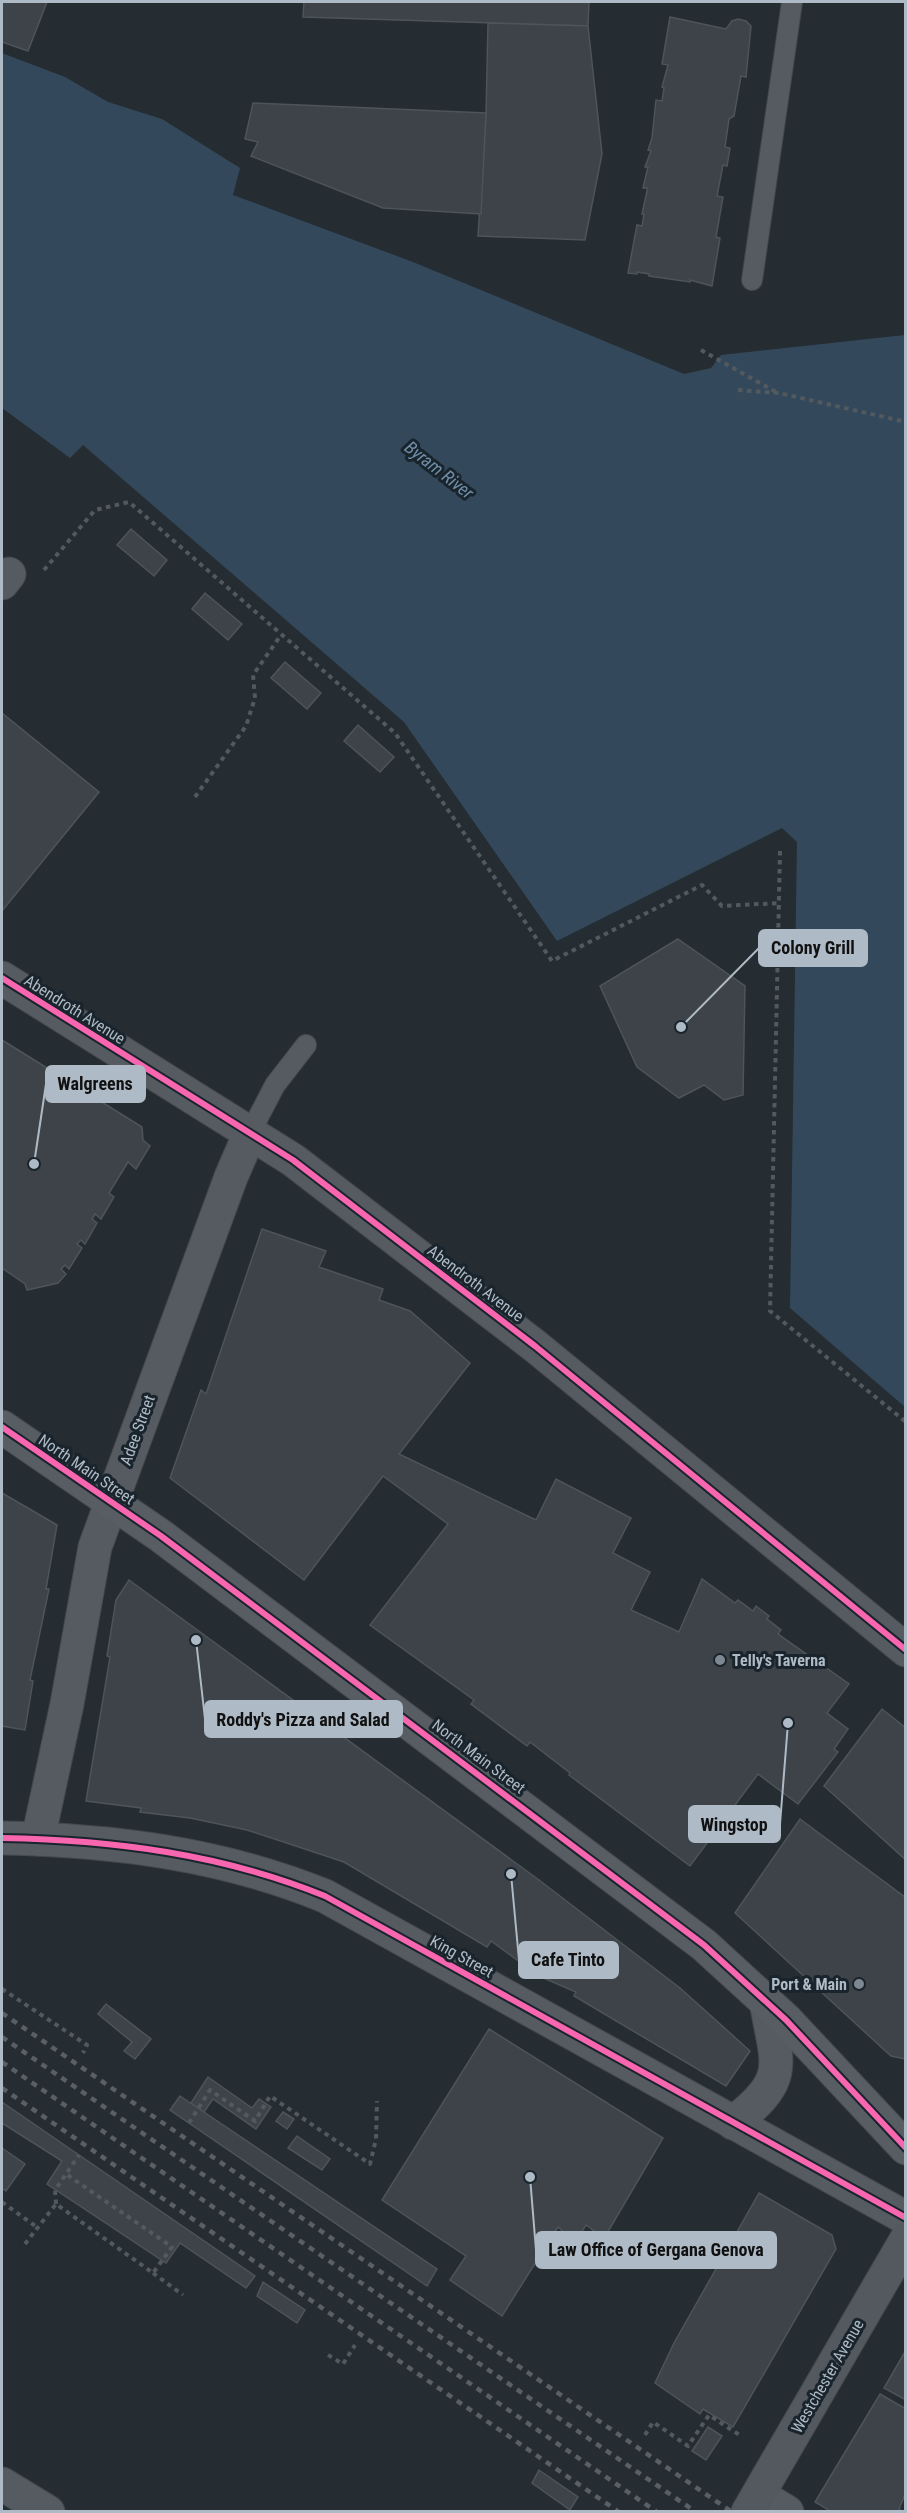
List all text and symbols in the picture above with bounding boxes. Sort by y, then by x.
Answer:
water label: Byram River [401,436,478,503]
callout: Colony Grill [759,930,867,966]
text: Colony Grill [771,937,855,958]
street label: Abendroth Avenue [21,971,129,1048]
callout: Walgreens [46,1066,145,1102]
text: Walgreens [57,1073,133,1094]
street label: Abendroth Avenue [424,1241,527,1326]
street label: Adee Street [116,1392,159,1468]
street label: North Main Street [35,1430,139,1509]
place label: Telly's Taverna [732,1651,826,1670]
marker: Telly's Taverna [713,1653,727,1667]
callout: Roddy's Pizza and Salad [205,1701,402,1737]
text: Roddy's Pizza and Salad [216,1709,390,1730]
street label: North Main Street [428,1715,529,1798]
callout: Wingstop [689,1806,780,1842]
text: Wingstop [700,1814,768,1835]
street label: King Street [427,1931,497,1982]
callout: Cafe Tinto [519,1942,618,1978]
text: Cafe Tinto [531,1949,605,1970]
place label: Port & Main [771,1975,847,1994]
marker: Port & Main [852,1977,866,1991]
callout: Law Office of Gergana Genova [536,2232,776,2268]
text: Law Office of Gergana Genova [548,2239,764,2260]
street label: Westchester Avenue [787,2316,868,2437]

